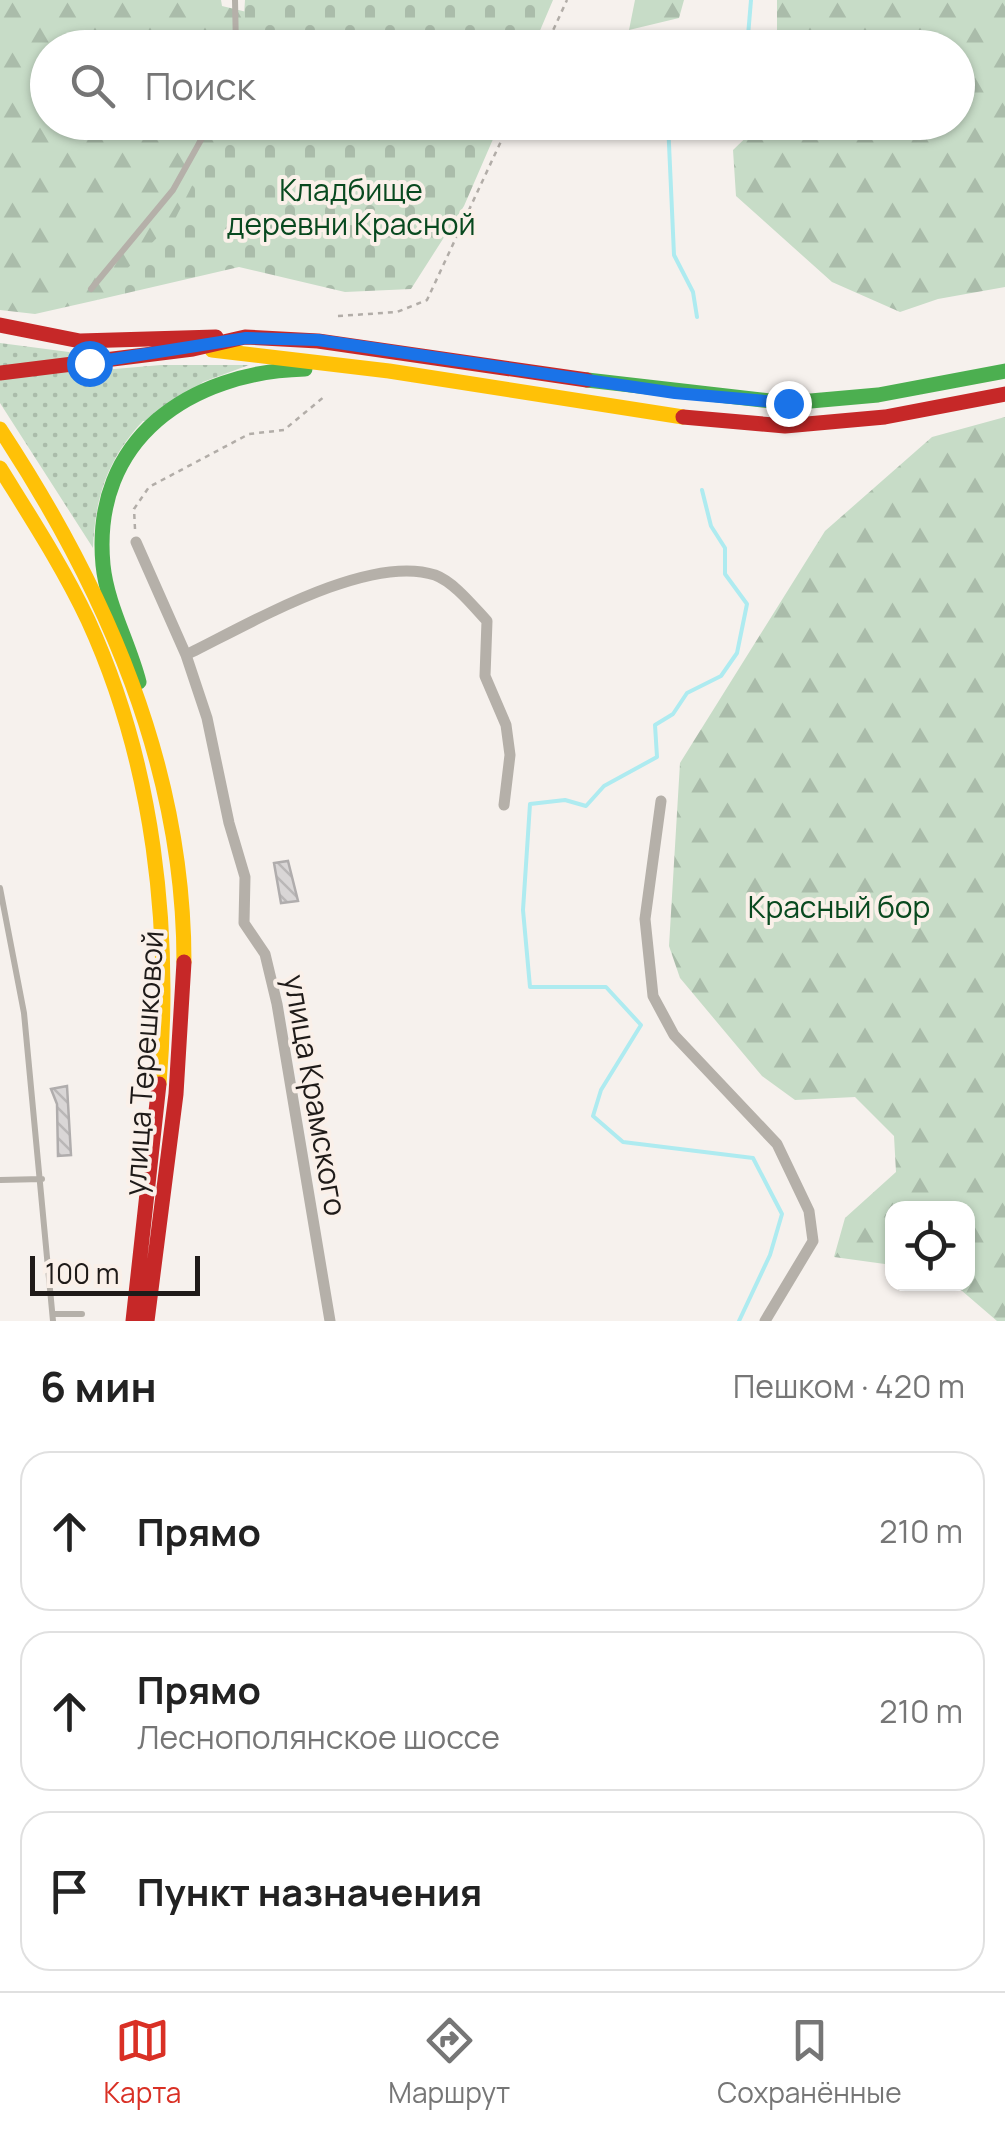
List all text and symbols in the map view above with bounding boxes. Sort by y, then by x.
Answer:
search box [30,30,975,140]
icon: search [65,58,120,113]
text: Поиск [145,59,255,111]
park label: Кладбище деревни Красной [226,169,476,244]
route start [67,341,113,387]
route end [766,381,812,427]
park label: Красный бор [748,886,930,927]
street label: улица Терешковой [113,929,173,1197]
street label: улица Крамского [275,971,357,1219]
map controls [885,1201,975,1291]
button: locate [885,1201,975,1291]
scale bar [30,1251,200,1296]
text: 100 m [45,1254,119,1292]
text: 6 мин [40,1357,157,1415]
text: Пешком · 420 m [733,1364,965,1408]
icon: ahead [42,1504,97,1559]
text: Прямо [137,1505,261,1557]
text: 210 m [879,1509,963,1553]
text: Прямо [137,1663,261,1715]
icon: ahead [42,1684,97,1739]
text: 210 m [879,1689,963,1733]
text: Леснополянское шоссе [137,1715,500,1759]
icon: arrive [42,1864,97,1919]
text: Пункт назначения [137,1865,482,1917]
tab: Карта [103,2013,181,2111]
tab: Маршрут [388,2013,510,2111]
tab: Сохранённые [717,2013,902,2111]

